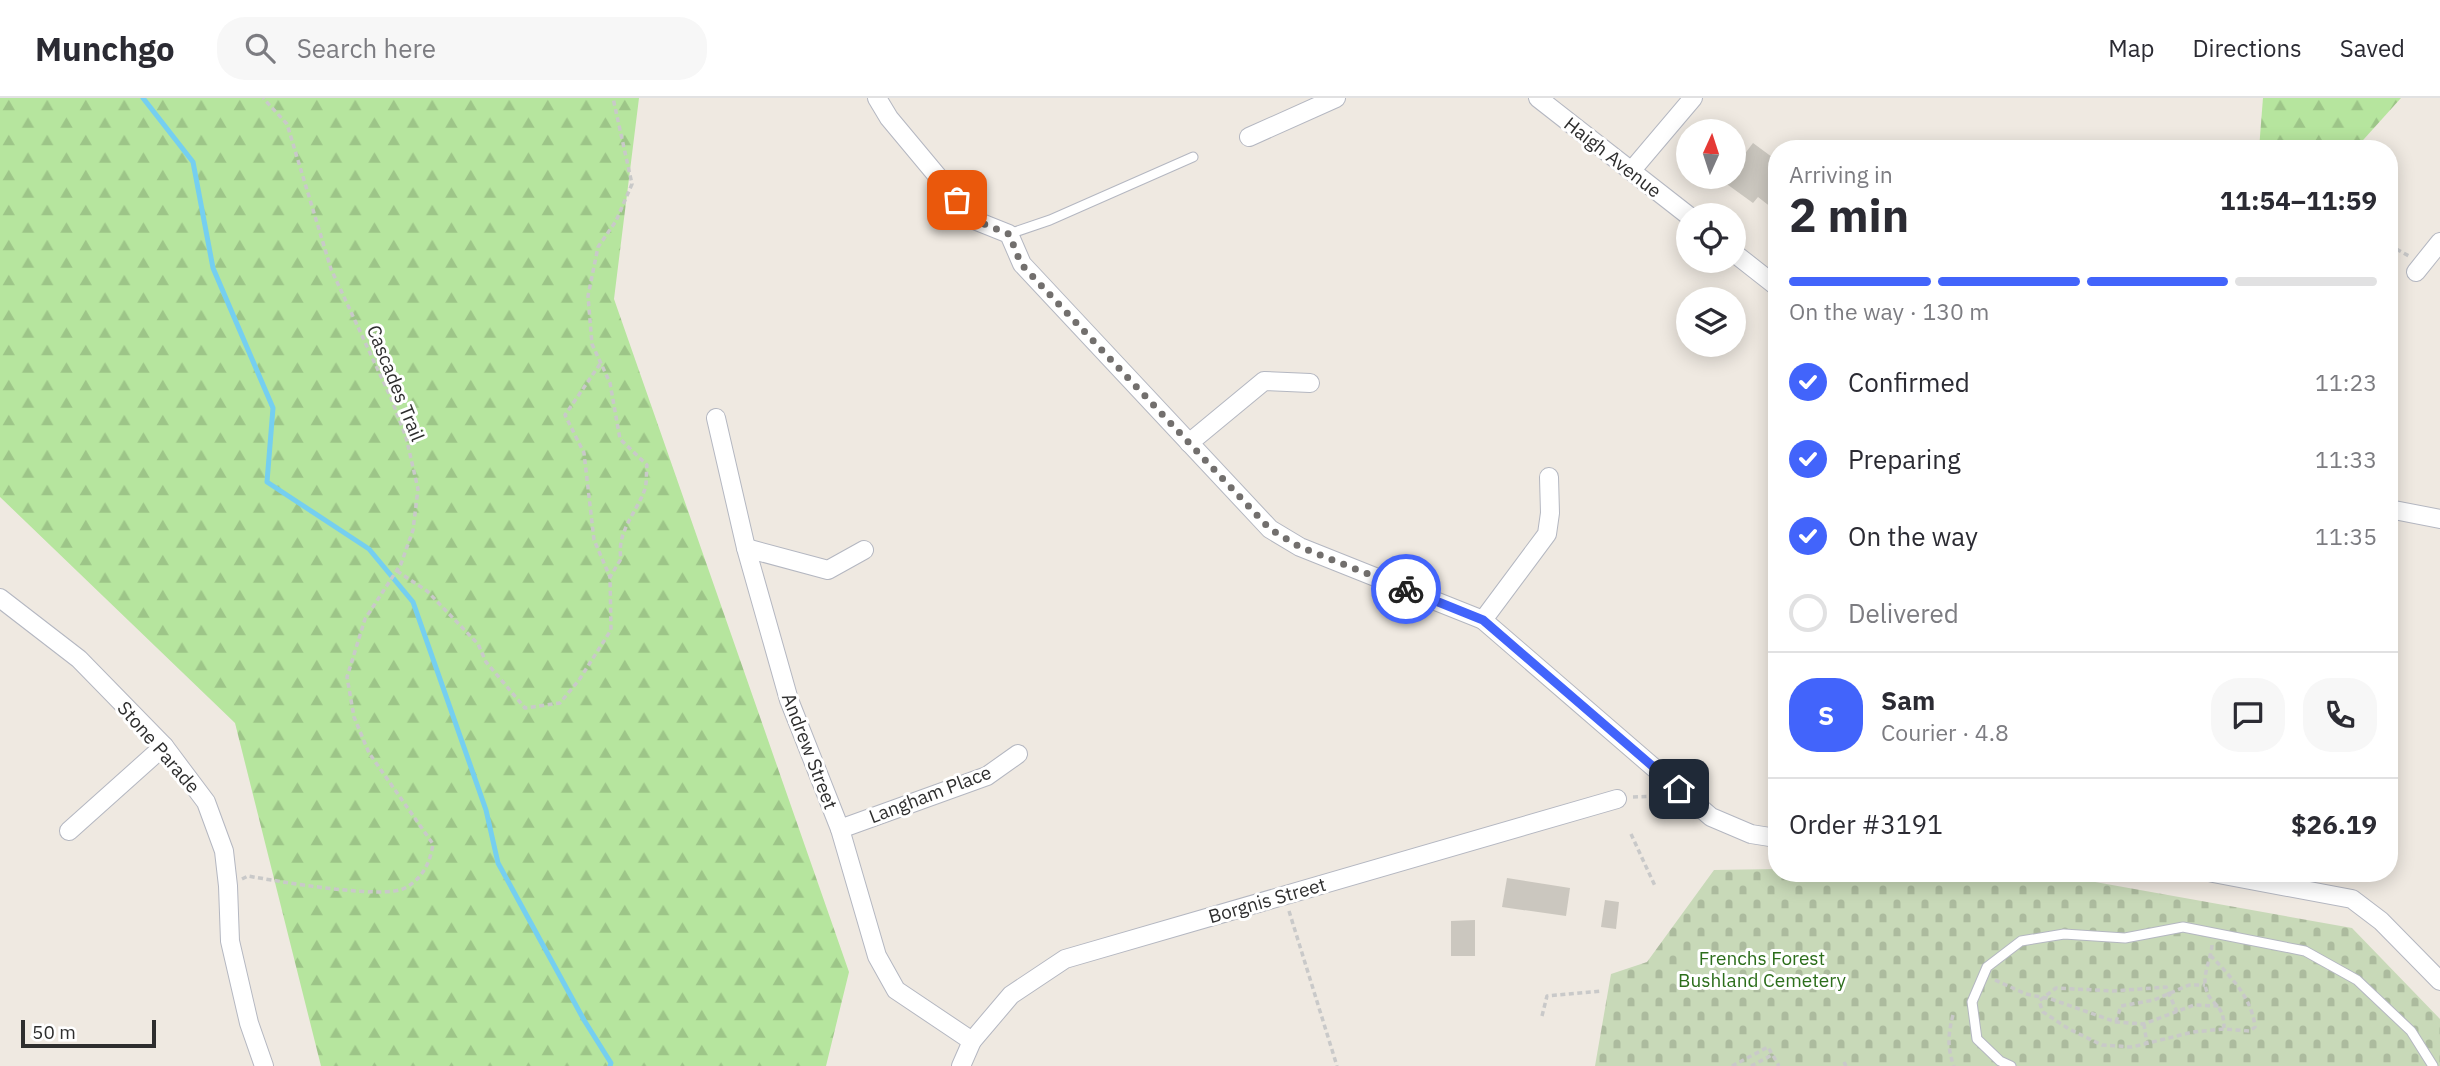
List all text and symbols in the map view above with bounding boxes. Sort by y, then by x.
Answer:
search box [217,17,707,80]
text: Munchgo [35,27,175,70]
icon: search [241,29,279,67]
text: Search here [297,31,436,65]
text: Map [2108,32,2154,64]
text: Directions [2192,32,2302,64]
text: Saved [2340,32,2405,64]
street label: Haigh Avenue [1559,111,1667,203]
north arrow [1676,119,1746,189]
map controls [1676,119,1746,357]
text: Arriving in [1789,159,1893,189]
pin [927,170,987,230]
icon: bag [938,181,976,219]
text: 11:54–11:59 [2220,183,2377,217]
text: 2 min [1789,185,1909,245]
button: locate [1676,203,1746,273]
button: layers [1676,287,1746,357]
text: On the way · 130 m [1789,296,1989,326]
street label: Cascades Trail [362,321,430,445]
icon: check [1789,363,1827,401]
text: Confirmed [1848,365,1970,399]
text: 11:23 [2315,367,2377,397]
icon: check [1789,440,1827,478]
text: Preparing [1848,442,1961,476]
text: 11:33 [2315,444,2377,474]
icon: check [1789,517,1827,555]
text: On the way [1848,519,1978,553]
text: 11:35 [2315,521,2377,551]
courier [1371,554,1441,624]
icon: bike [1387,570,1425,608]
text: Delivered [1848,596,1959,630]
button: chat [2211,678,2285,752]
button: phone [2303,678,2377,752]
text: Sam [1881,683,1935,717]
street label: Andrew Street [777,690,843,812]
street label: Stone Parade [113,696,205,798]
text: S [1818,698,1834,732]
text: Courier · 4.8 [1881,717,2009,747]
pin [1649,759,1709,819]
street label: Langham Place [865,760,995,828]
icon: home [1660,770,1698,808]
text: Order #3191 [1789,807,1943,841]
text: $26.19 [2291,807,2377,841]
street label: Borgnis Street [1206,872,1328,928]
park label: Frenchs Forest Bushland Cemetery [1678,946,1846,992]
scale bar [21,1017,156,1049]
text: 50 m [32,1020,76,1044]

